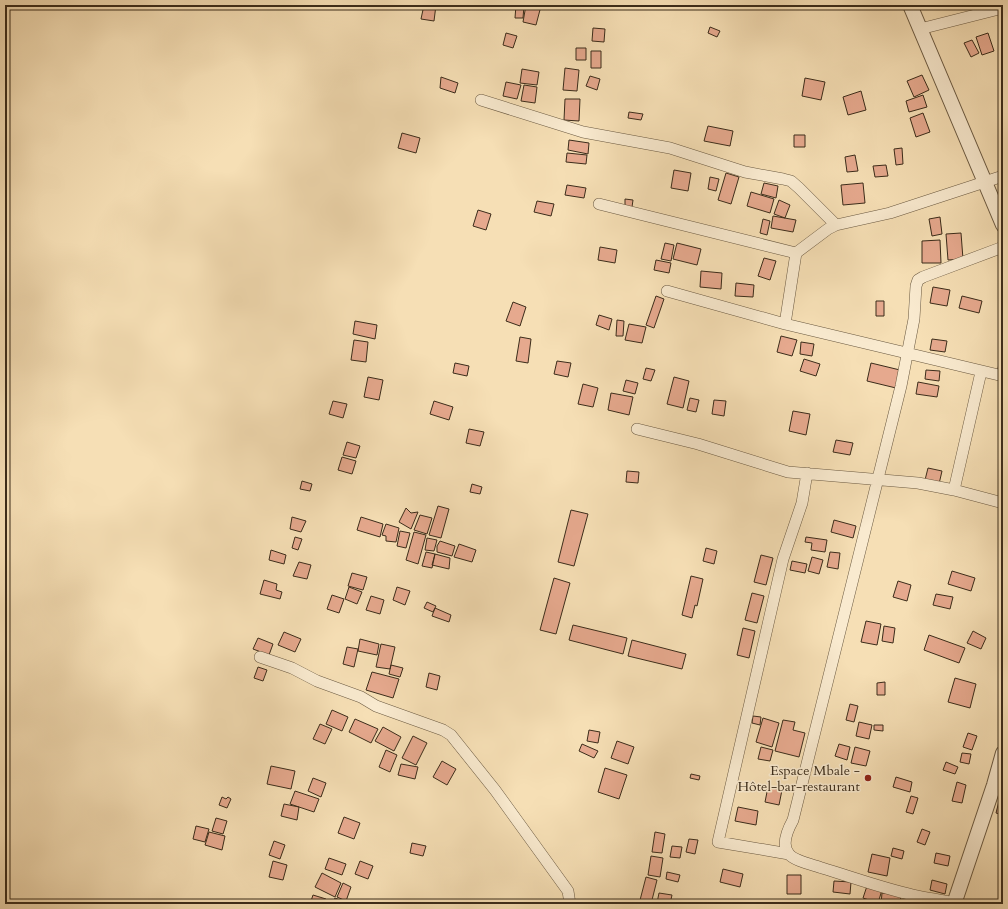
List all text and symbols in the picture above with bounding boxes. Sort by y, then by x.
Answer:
place label: Espace Mbale - Hôtel-bar-restaurant [737,761,861,796]
marker: Espace Mbale - Hôtel-bar-restaurant [863,773,873,783]

